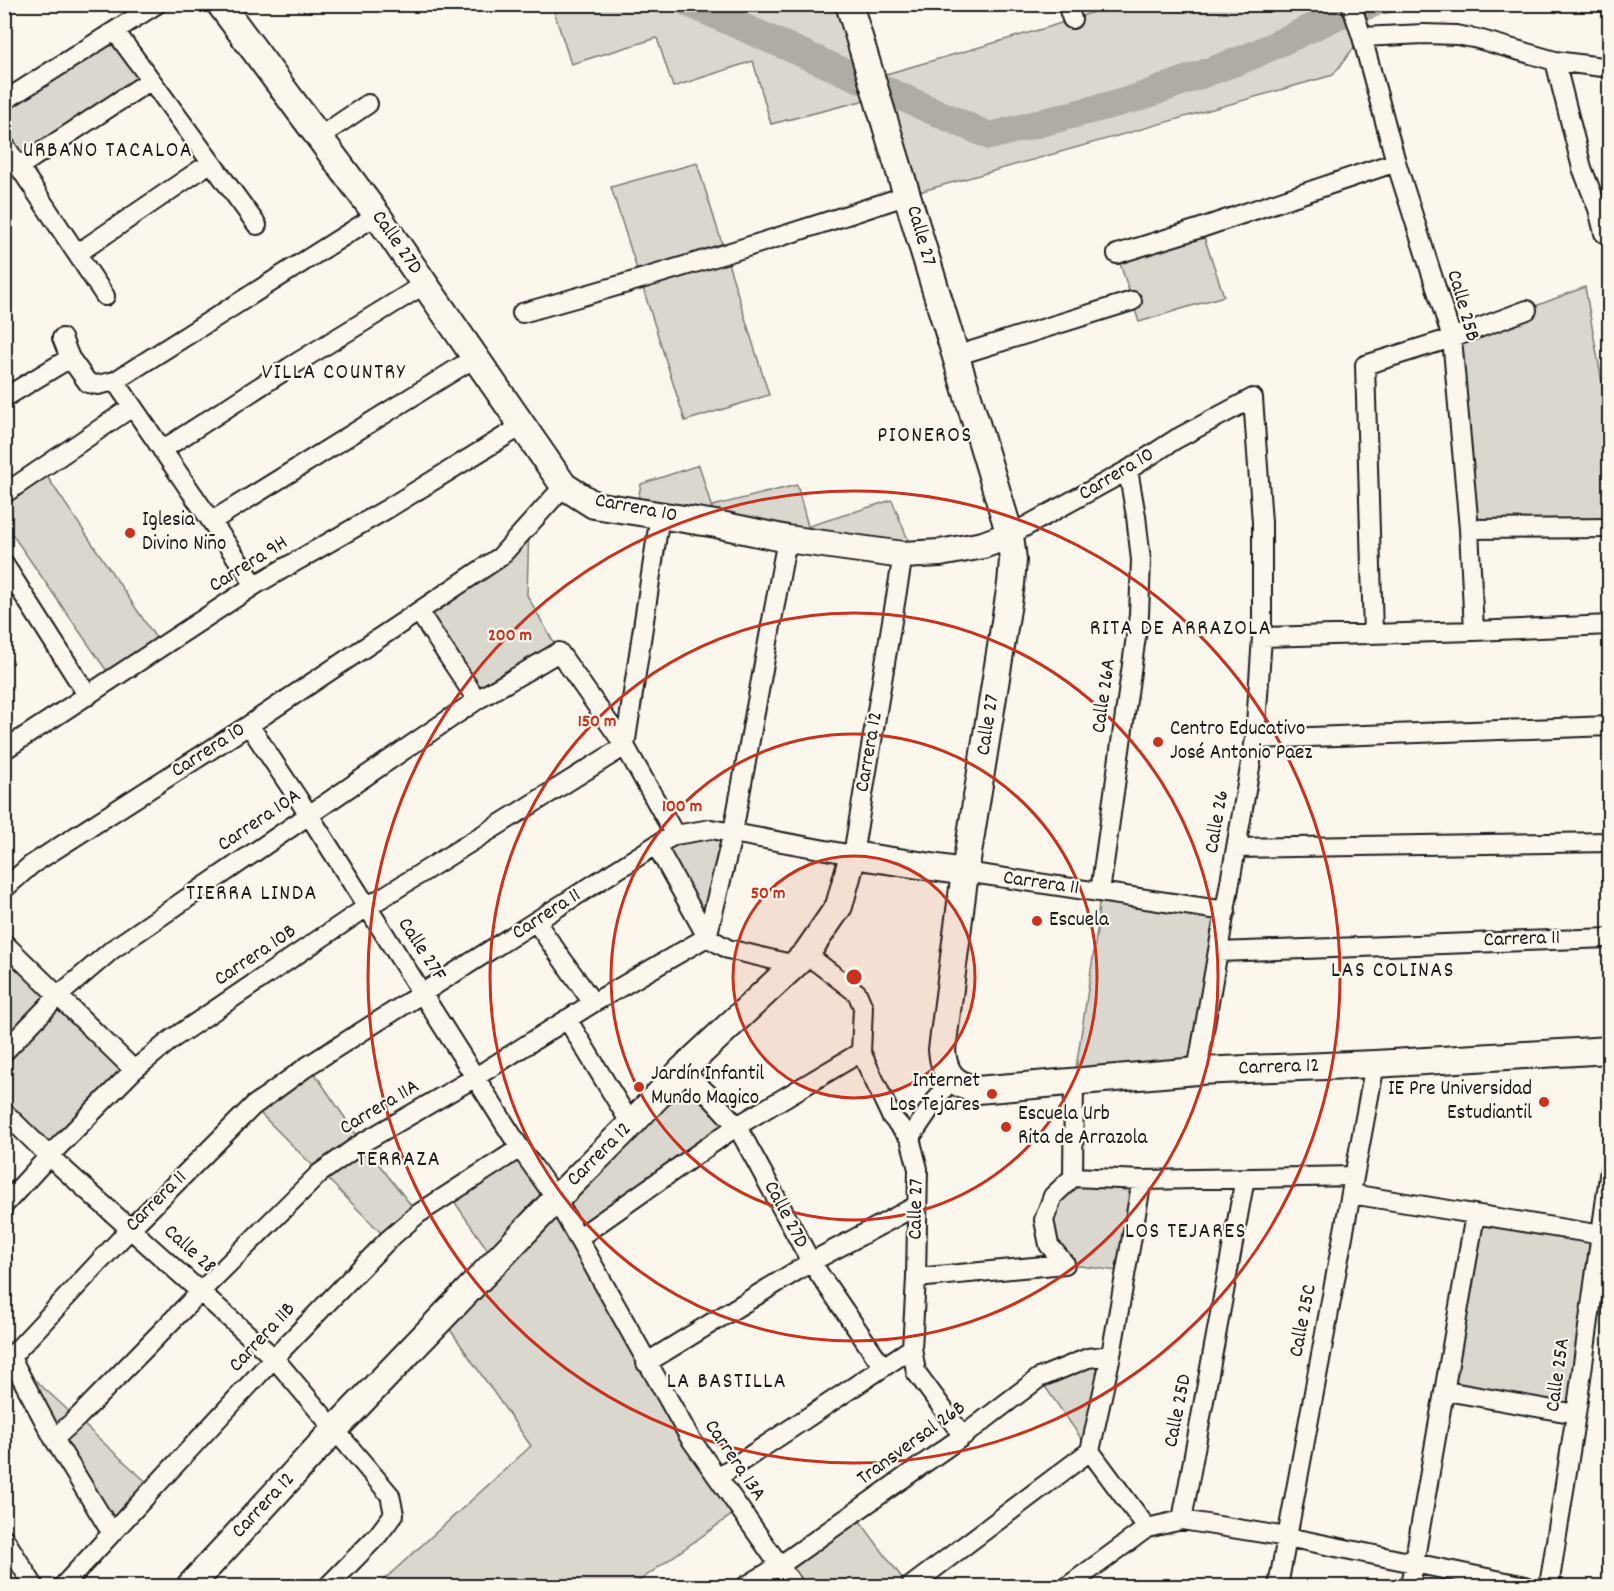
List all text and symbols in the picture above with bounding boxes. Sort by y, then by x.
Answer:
district label: URBANO TACALOA [23,136,193,167]
street label: Calle 27 [897,202,943,270]
street label: Calle 27D [363,205,429,281]
street label: Calle 25B [1438,267,1487,345]
district label: VILLA COUNTRY [262,358,406,389]
district label: PIONEROS [877,421,973,452]
street label: Carrera 10 [1073,441,1161,509]
street label: Carrera 10 [592,486,680,532]
place label: Iglesia Divino Niño [142,506,226,560]
marker: Iglesia Divino Niño [123,526,137,540]
street label: Carrera 9H [204,529,294,601]
district label: RITA DE ARRAZOLA [1090,614,1272,645]
text: 200 m [488,624,532,649]
street label: Calle 26A [1085,657,1125,735]
street label: Calle 27 [969,692,1009,758]
street label: Carrera 12 [848,709,892,795]
text: 150 m [578,710,616,735]
place label: Centro Educativo José Antonio Paez [1170,715,1312,769]
street label: Carrera 10 [166,716,252,786]
marker: Centro Educativo José Antonio Paez [1151,735,1165,749]
street label: Carrera 10A [212,782,308,860]
street label: Calle 26 [1198,788,1238,856]
text: 100 m [662,795,702,820]
street label: Carrera 11 [1001,864,1081,904]
district label: TIERRA LINDA [186,879,318,910]
street label: Carrera 11 [507,882,587,948]
text: 50 m [751,882,785,907]
place label: Escuela [1049,906,1110,936]
street label: Calle 27F [389,912,453,988]
marker: Escuela [1030,914,1044,928]
street label: Carrera 10B [209,917,303,995]
street label: Carrera 11 [1483,924,1561,956]
district label: LAS COLINAS [1331,956,1455,987]
centre of rings [844,967,864,987]
street label: Carrera 12 [1238,1052,1320,1084]
place label: Jardín Infantil Mundo Magico [651,1060,764,1114]
place label: Internet Los Tejares [890,1067,980,1121]
street label: Carrera 11A [334,1072,426,1144]
place label: IE Pre Universidad Estudiantil [1388,1075,1532,1129]
marker: Jardín Infantil Mundo Magico [632,1080,646,1094]
marker: Internet Los Tejares [985,1087,999,1101]
marker: IE Pre Universidad Estudiantil [1537,1095,1551,1109]
place label: Escuela Urb Rita de Arrazola [1018,1100,1149,1154]
street label: Carrera 12 [561,1116,639,1194]
marker: Escuela Urb Rita de Arrazola [999,1120,1013,1134]
district label: TERRAZA [357,1145,441,1176]
street label: Carrera 11 [119,1164,195,1240]
street label: Calle 27D [755,1176,815,1254]
street label: Calle 27 [901,1178,933,1240]
district label: LOS TEJARES [1125,1217,1247,1248]
street label: Calle 28 [156,1218,222,1282]
street label: Calle 25C [1282,1282,1326,1360]
street label: Carrera 11B [222,1296,304,1380]
street label: Calle 25A [1539,1336,1579,1414]
district label: LA BASTILLA [667,1367,787,1398]
street label: Calle 25D [1157,1372,1201,1450]
street label: Transversal 26B [851,1394,973,1494]
street label: Carrera 13A [696,1414,772,1508]
street label: Carrera 12 [225,1466,303,1546]

